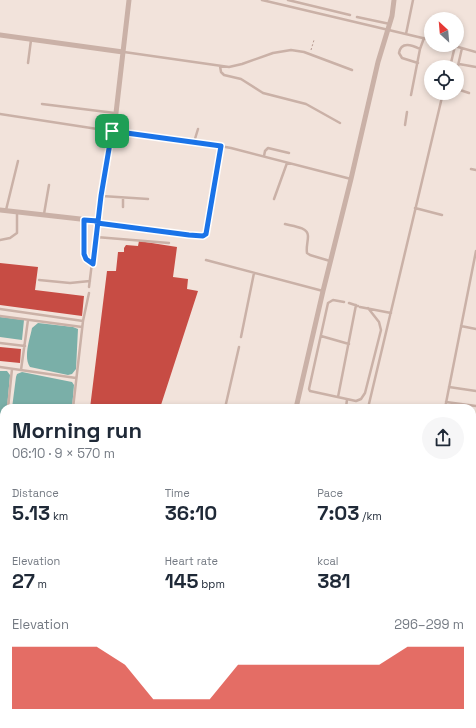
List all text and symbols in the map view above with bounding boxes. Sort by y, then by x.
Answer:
north arrow [424,12,464,52]
map controls [424,12,464,100]
button: locate [424,60,464,100]
pin [95,114,129,148]
icon: arrive [101,120,123,142]
text: Morning run [12,416,142,444]
button: share [422,417,464,459]
text: 06:10 · 9 × 570 m [12,445,115,462]
text: Distance [12,486,59,500]
text: Time [165,486,190,500]
text: Pace [317,486,343,500]
text: 5.13 [12,500,50,526]
text: 36:10 [165,500,217,526]
text: 7:03 [317,500,360,526]
text: km [50,509,68,523]
text: /km [360,509,382,523]
text: Elevation [12,554,60,568]
text: Heart rate [165,554,218,568]
text: kcal [317,554,339,568]
text: 27 [12,568,35,594]
text: 145 [165,568,198,594]
text: 381 [317,568,351,594]
text: m [35,577,47,591]
text: bpm [198,577,225,591]
text: Elevation [12,616,69,633]
text: 296–299 m [394,616,464,633]

